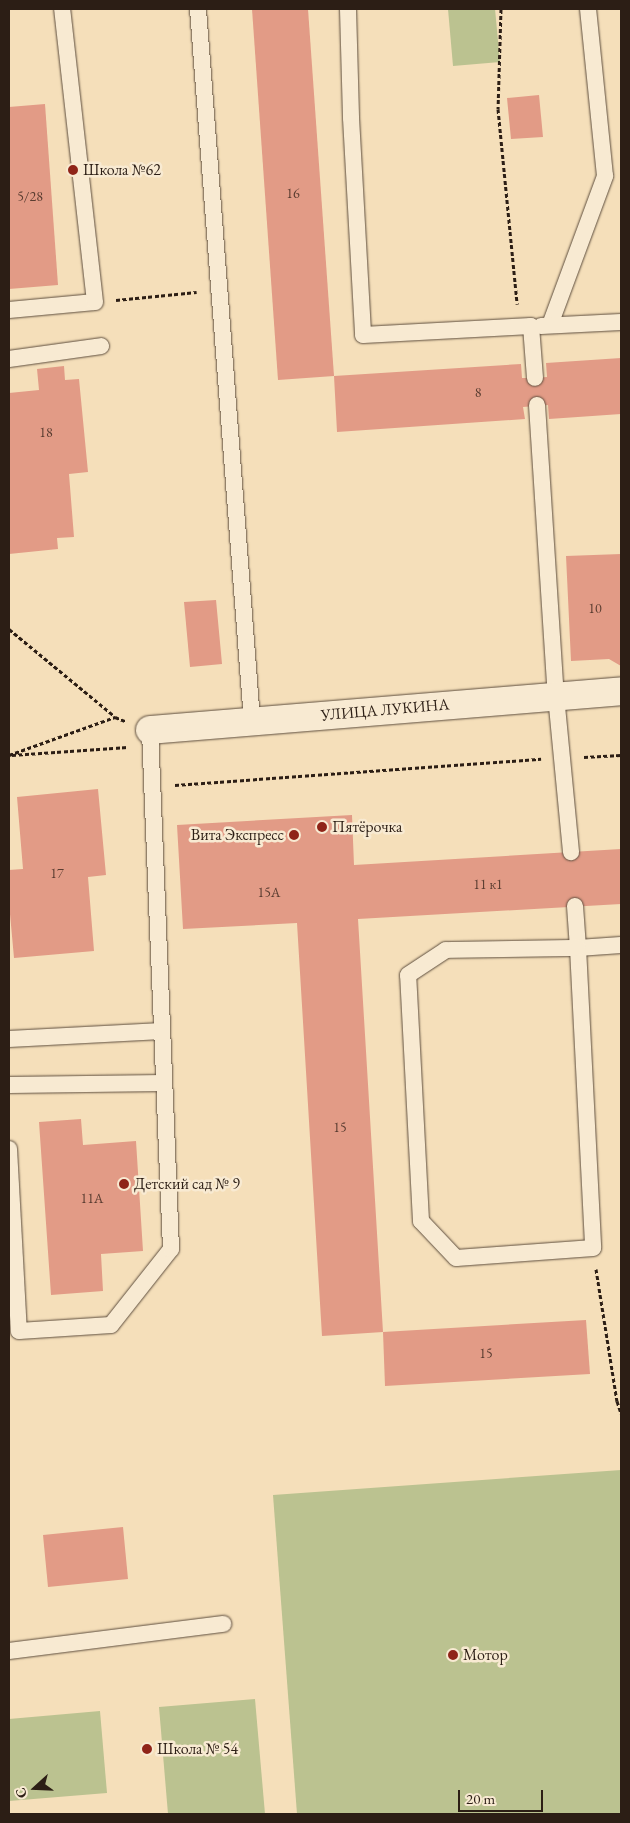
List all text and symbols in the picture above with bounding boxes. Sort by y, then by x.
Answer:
place label: Школа №62 [83,160,161,180]
marker: Школа №62 [67,164,79,176]
house number: 16 [286,185,300,201]
house number: 5/28 [17,188,43,204]
house number: 8 [475,384,481,400]
house number: 18 [39,424,53,440]
house number: 10 [588,600,602,616]
street label: УЛИЦА ЛУКИНА [320,695,450,725]
place label: Пятёрочка [332,817,402,837]
marker: Пятёрочка [316,821,328,833]
place label: Вита Экспресс [191,825,284,845]
marker: Вита Экспресс [288,829,300,841]
house number: 17 [50,865,64,881]
house number: 11 к1 [473,876,503,892]
house number: 15А [257,884,281,900]
house number: 15 [333,1119,347,1135]
place label: Детский сад № 9 [134,1174,240,1194]
marker: Детский сад № 9 [118,1178,130,1190]
house number: 11А [80,1190,104,1206]
house number: 15 [479,1345,493,1361]
place label: Мотор [463,1645,508,1665]
marker: Мотор [447,1649,459,1661]
place label: Школа № 54 [157,1739,238,1759]
marker: Школа № 54 [141,1743,153,1755]
north arrow [10,1763,60,1813]
scale bar [460,1780,545,1812]
text: С [11,1785,31,1801]
text: 20 m [466,1789,495,1808]

